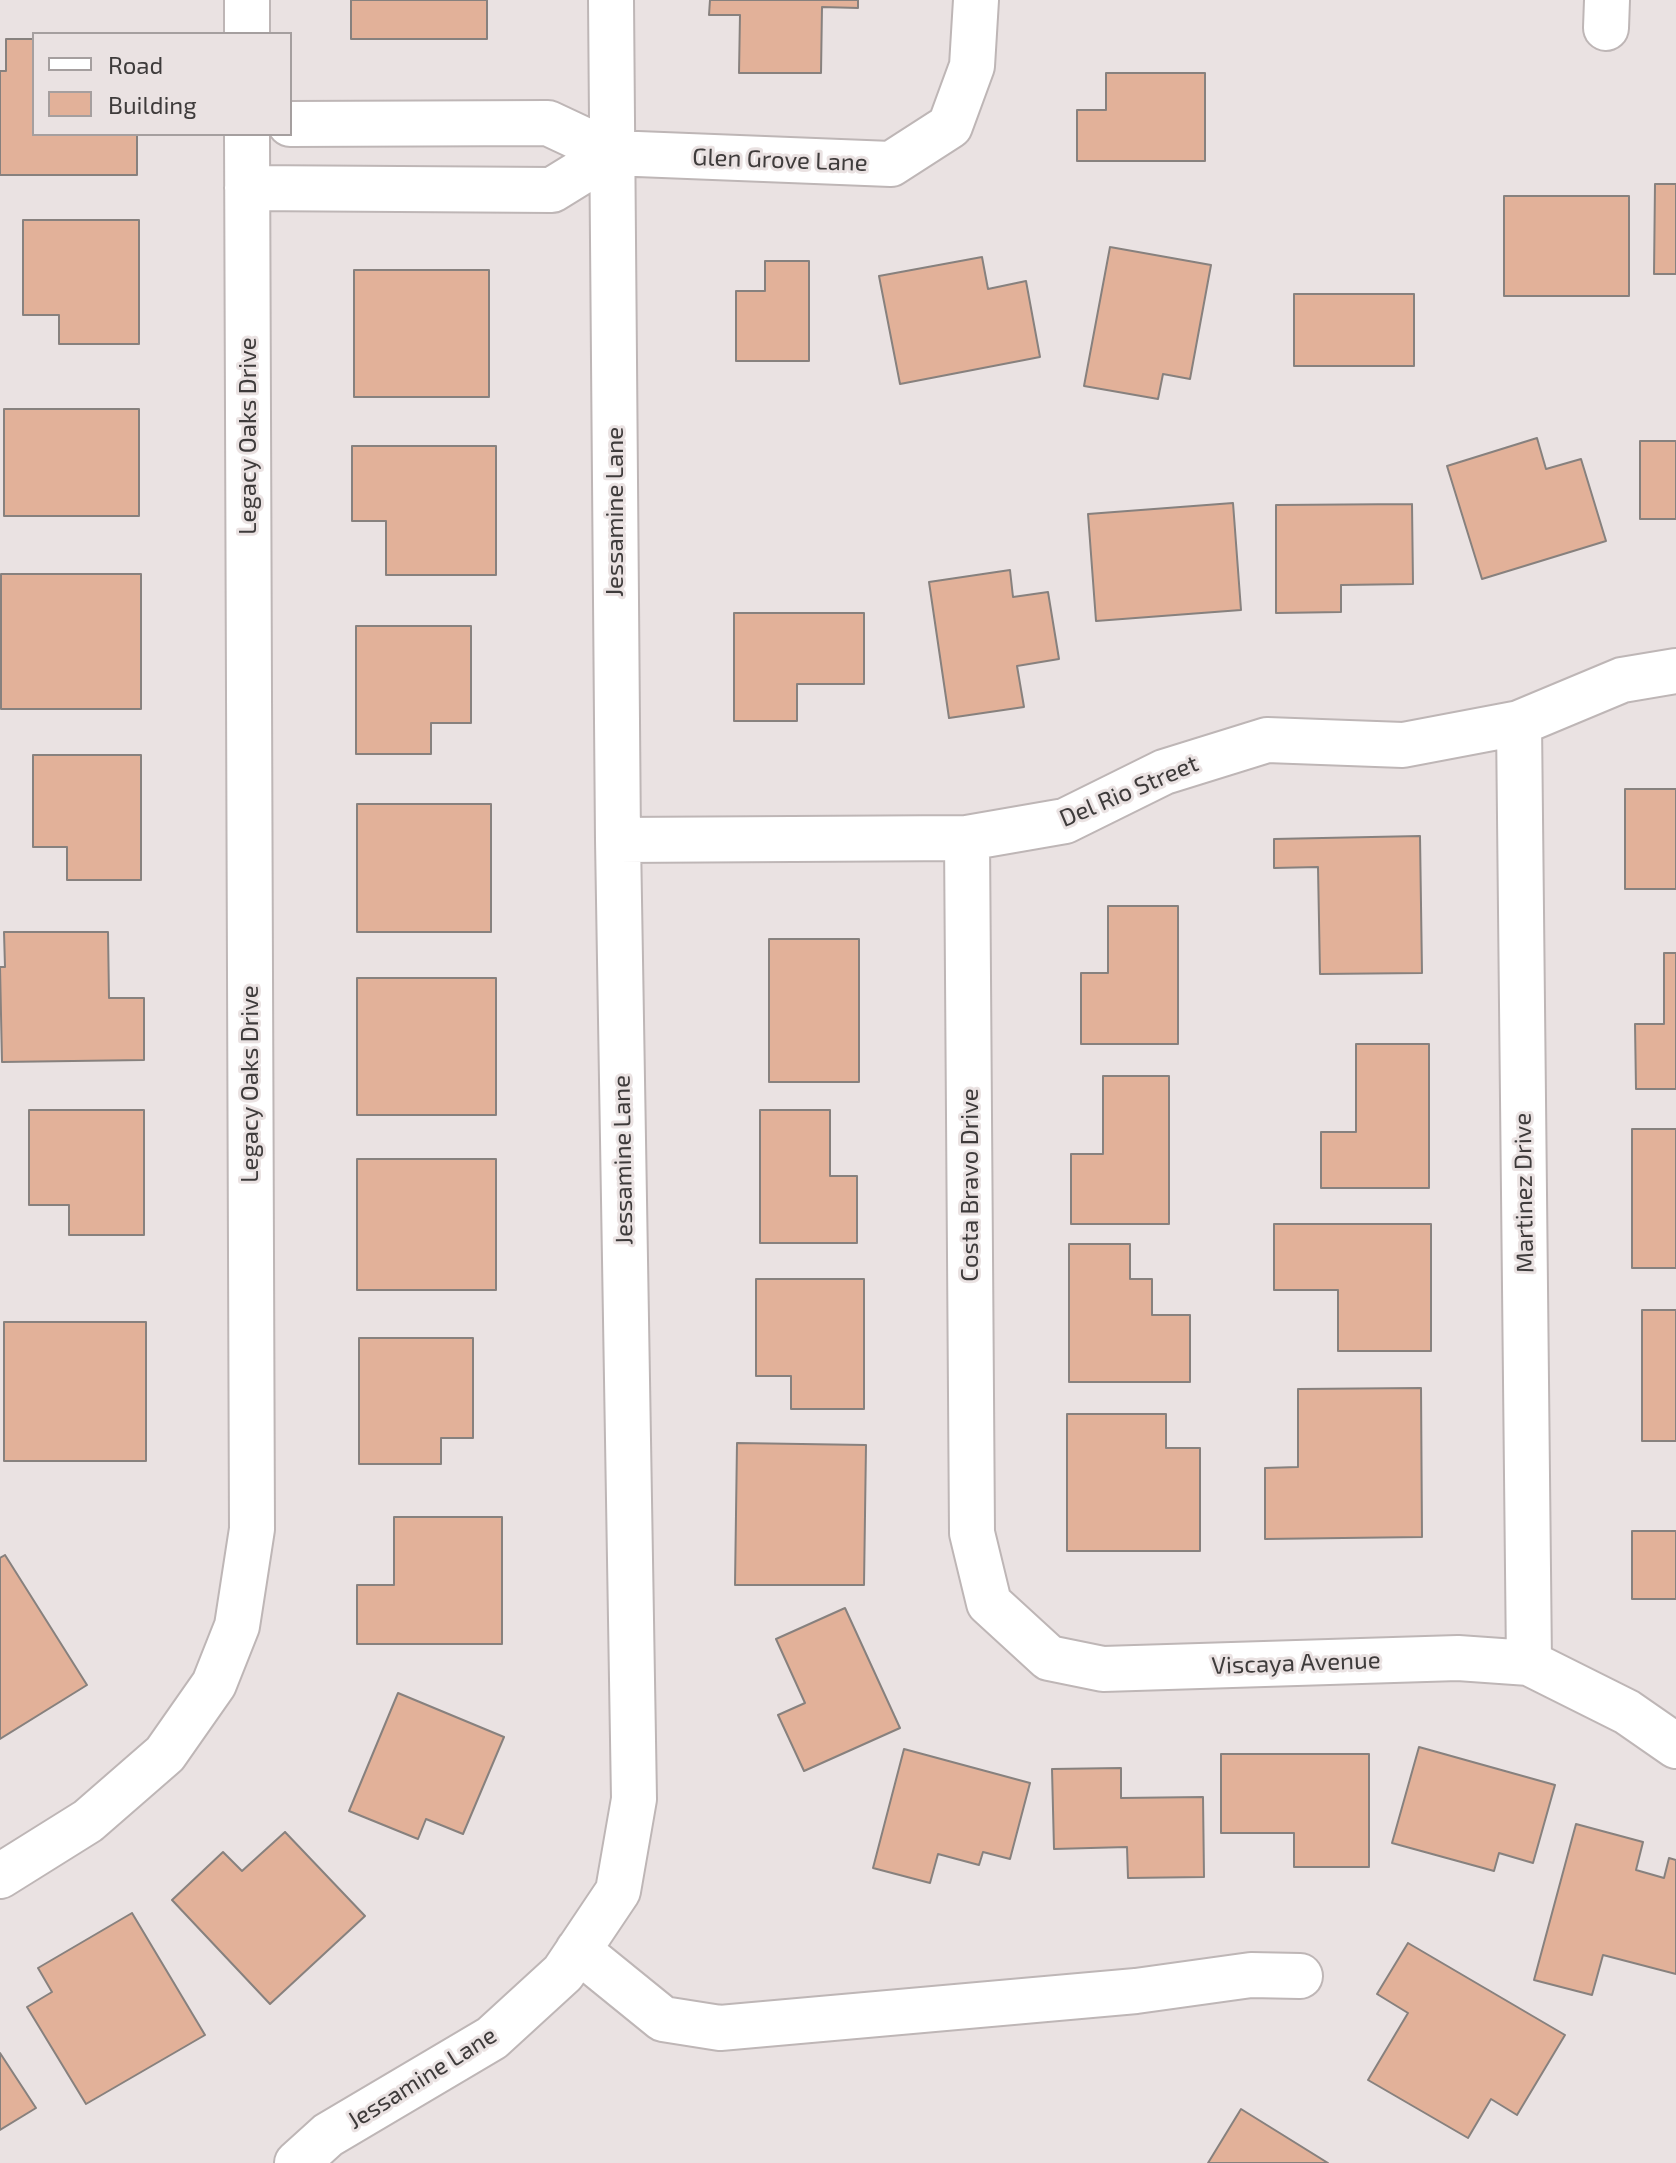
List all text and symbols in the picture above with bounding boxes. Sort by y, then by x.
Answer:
legend [32,32,292,136]
text: Road [108,50,163,79]
text: Building [108,90,197,119]
street label: Glen Grove Lane [692,143,868,177]
street label: Legacy Oaks Drive [234,337,262,535]
street label: Jessamine Lane [601,427,629,597]
street label: Del Rio Street [1055,749,1203,833]
street label: Legacy Oaks Drive [236,985,264,1183]
street label: Jessamine Lane [607,1075,639,1245]
street label: Costa Bravo Drive [956,1088,984,1282]
street label: Martinez Drive [1508,1113,1540,1273]
street label: Viscaya Avenue [1211,1646,1381,1680]
street label: Jessamine Lane [342,2021,502,2135]

